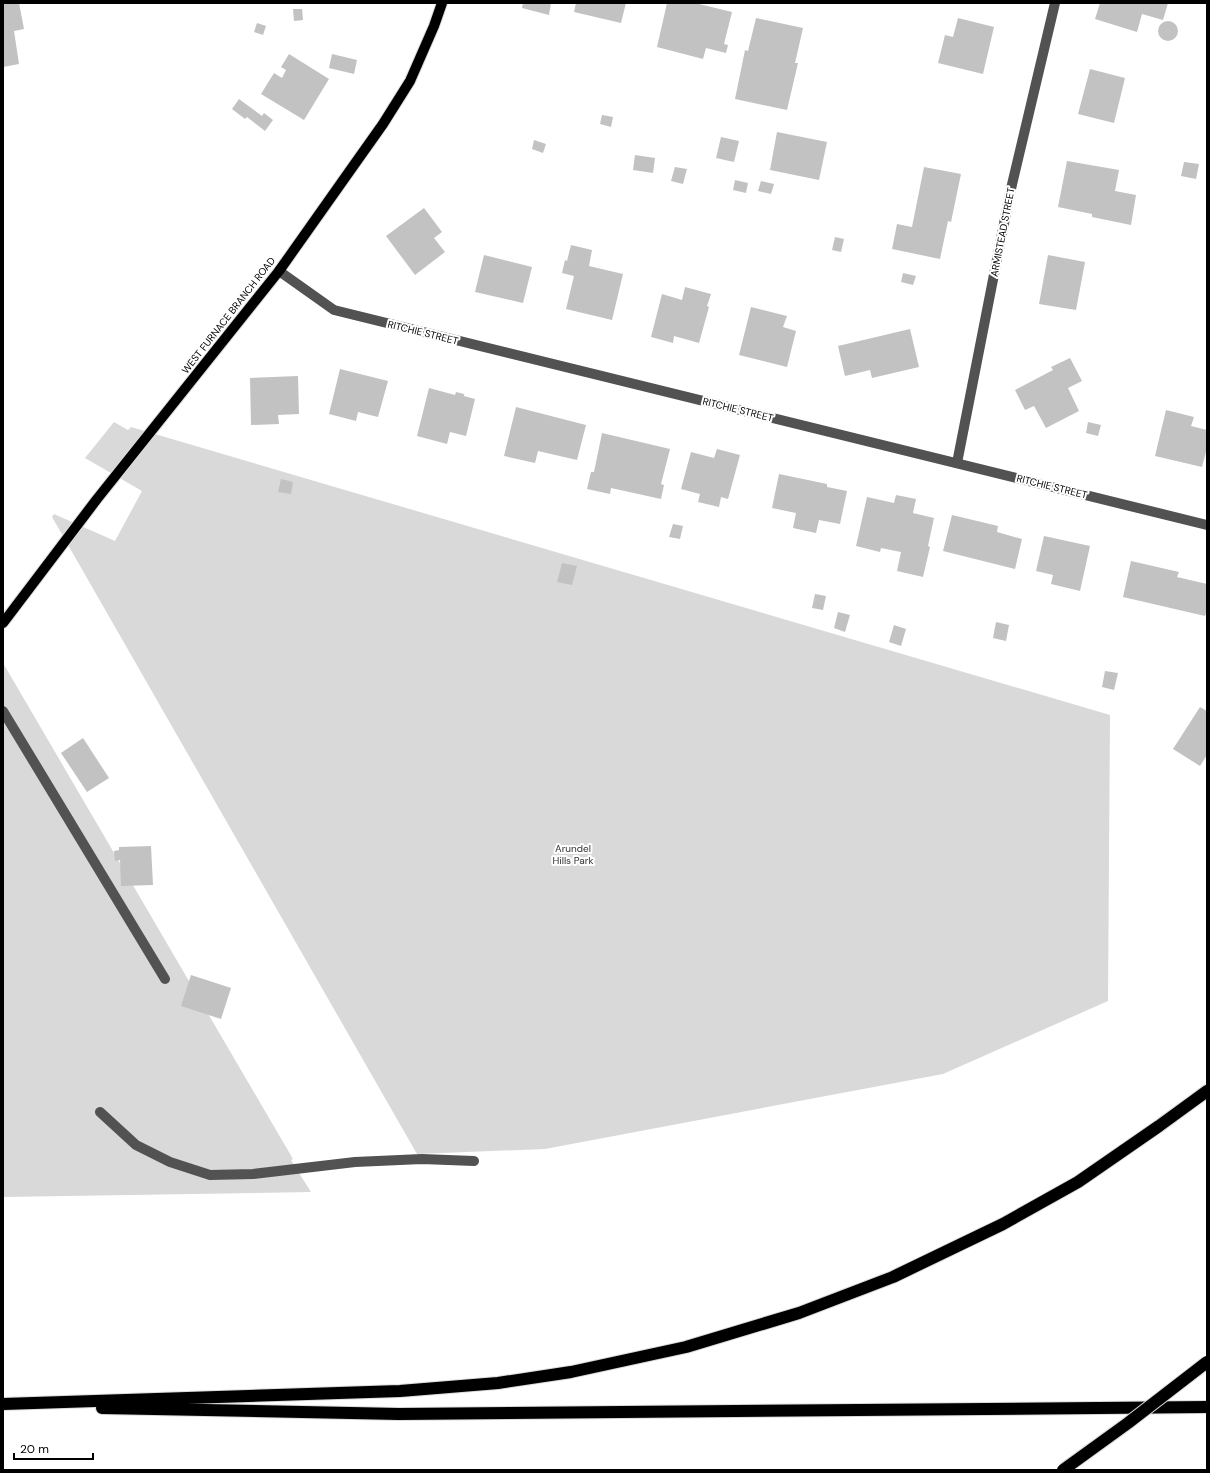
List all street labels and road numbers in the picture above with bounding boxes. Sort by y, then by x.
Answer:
street label: ARMISTEAD STREET [987,186,1018,278]
street label: WEST FURNACE BRANCH ROAD [179,254,278,376]
street label: RITCHIE STREET [386,317,460,348]
street label: RITCHIE STREET [701,394,775,425]
street label: RITCHIE STREET [1015,471,1089,502]

